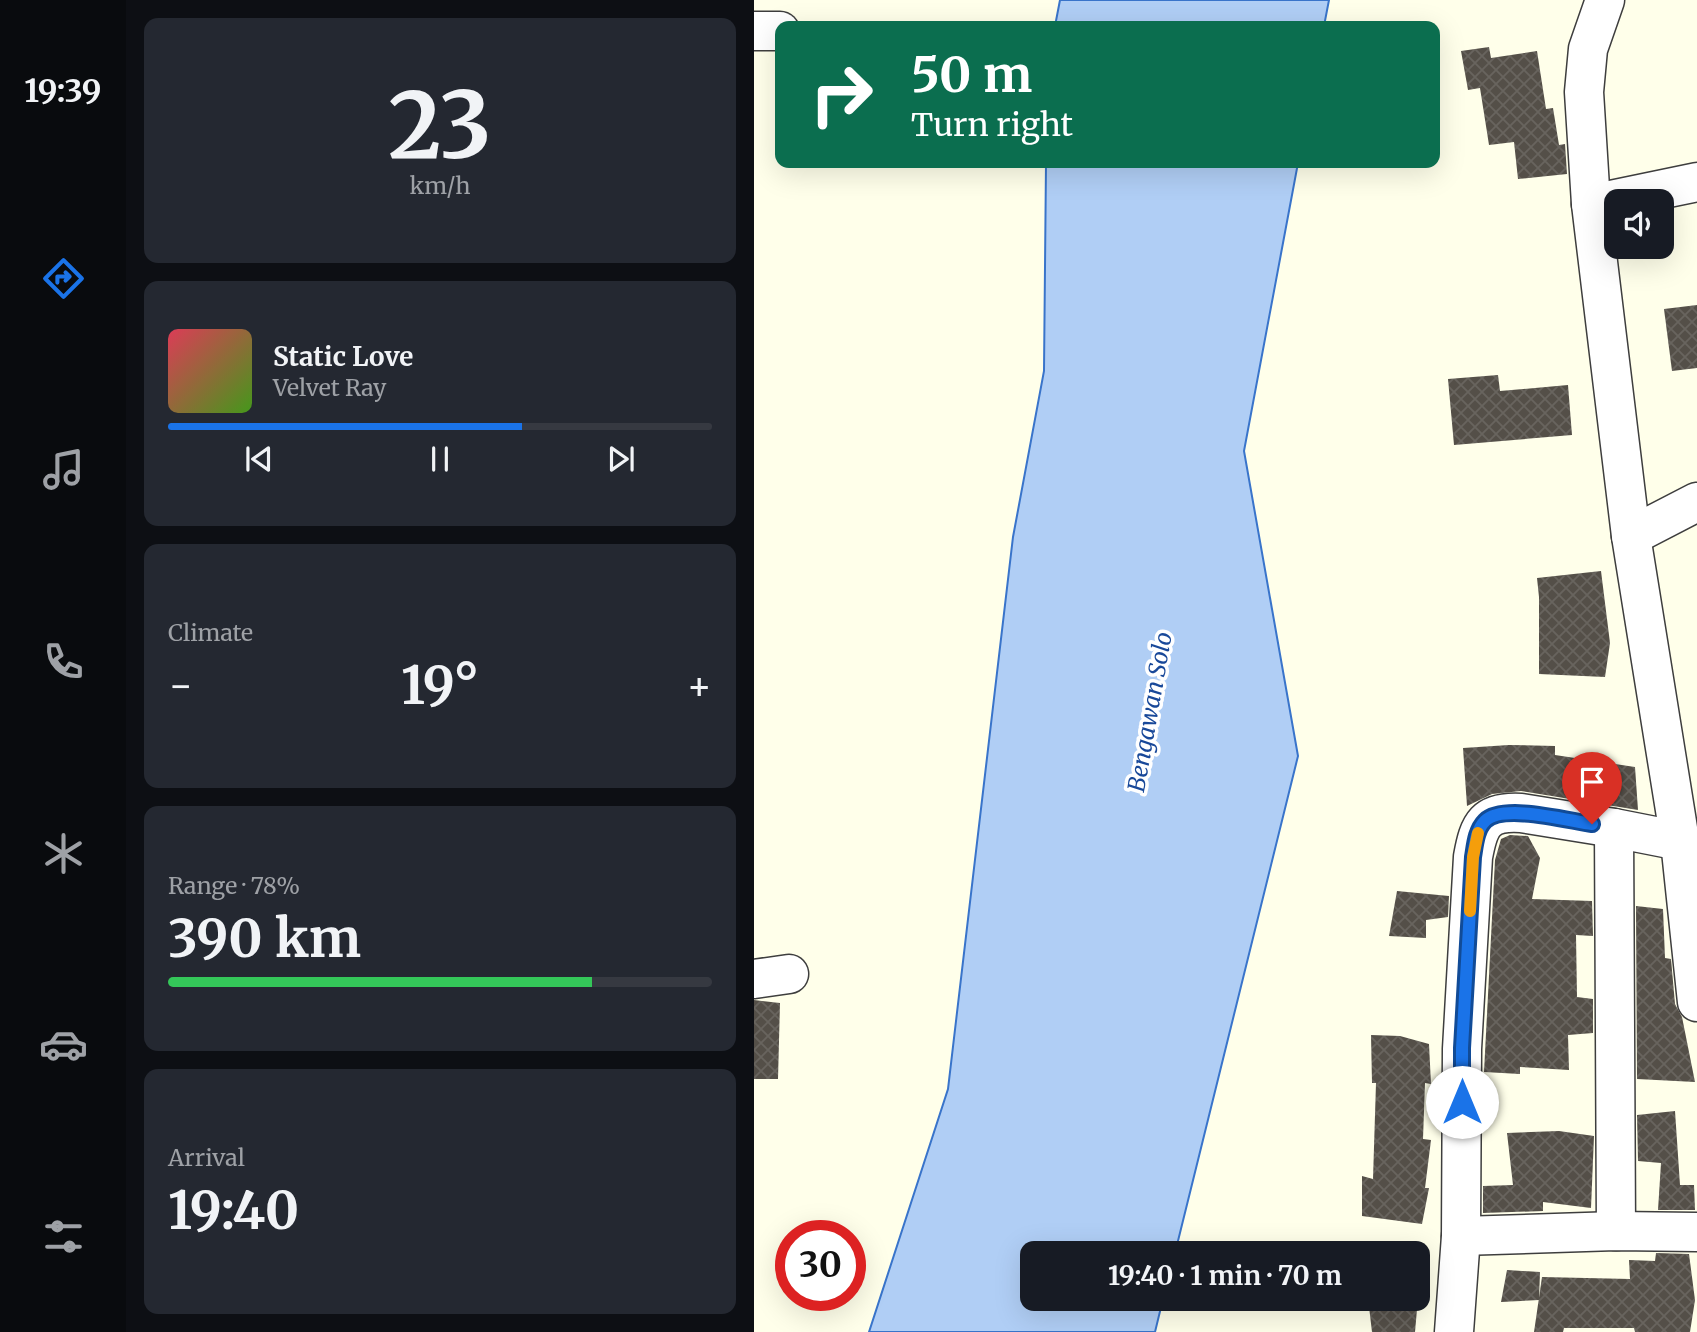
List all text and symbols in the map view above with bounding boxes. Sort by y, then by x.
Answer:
text: 50 m [911,44,1032,105]
icon: right [796,49,887,140]
text: 23 [388,68,492,183]
text: 19:39 [24,71,102,111]
text: Turn right [911,105,1073,145]
text: km/h [410,171,470,200]
map controls [1604,189,1674,259]
button: sound [1604,189,1674,259]
icon: directions [39,254,88,303]
text: Static Love [273,340,413,373]
text: Velvet Ray [273,373,386,402]
icon: previous [240,440,278,478]
icon: pause [421,440,459,478]
icon: next [602,440,640,478]
icon: music [39,445,88,494]
text: Climate [168,618,253,647]
water label: Bengawan Solo [1121,630,1178,794]
icon: phone [39,637,88,686]
text: 19° [401,653,479,718]
text: − [168,662,193,709]
text: + [687,662,712,709]
pin [1562,752,1622,824]
icon: arrive [1573,763,1611,801]
icon: climate [39,829,88,878]
text: Range · 78% [168,871,300,900]
text: 390 km [168,906,361,971]
icon: car [39,1020,88,1069]
position arrow [1425,1065,1499,1139]
text: Arrival [168,1143,245,1172]
text: 19:40 [168,1178,299,1243]
icon: filters [39,1212,88,1261]
speed limit sign: 30 [775,1220,866,1311]
text: 19:40 · 1 min · 70 m [1108,1259,1342,1292]

